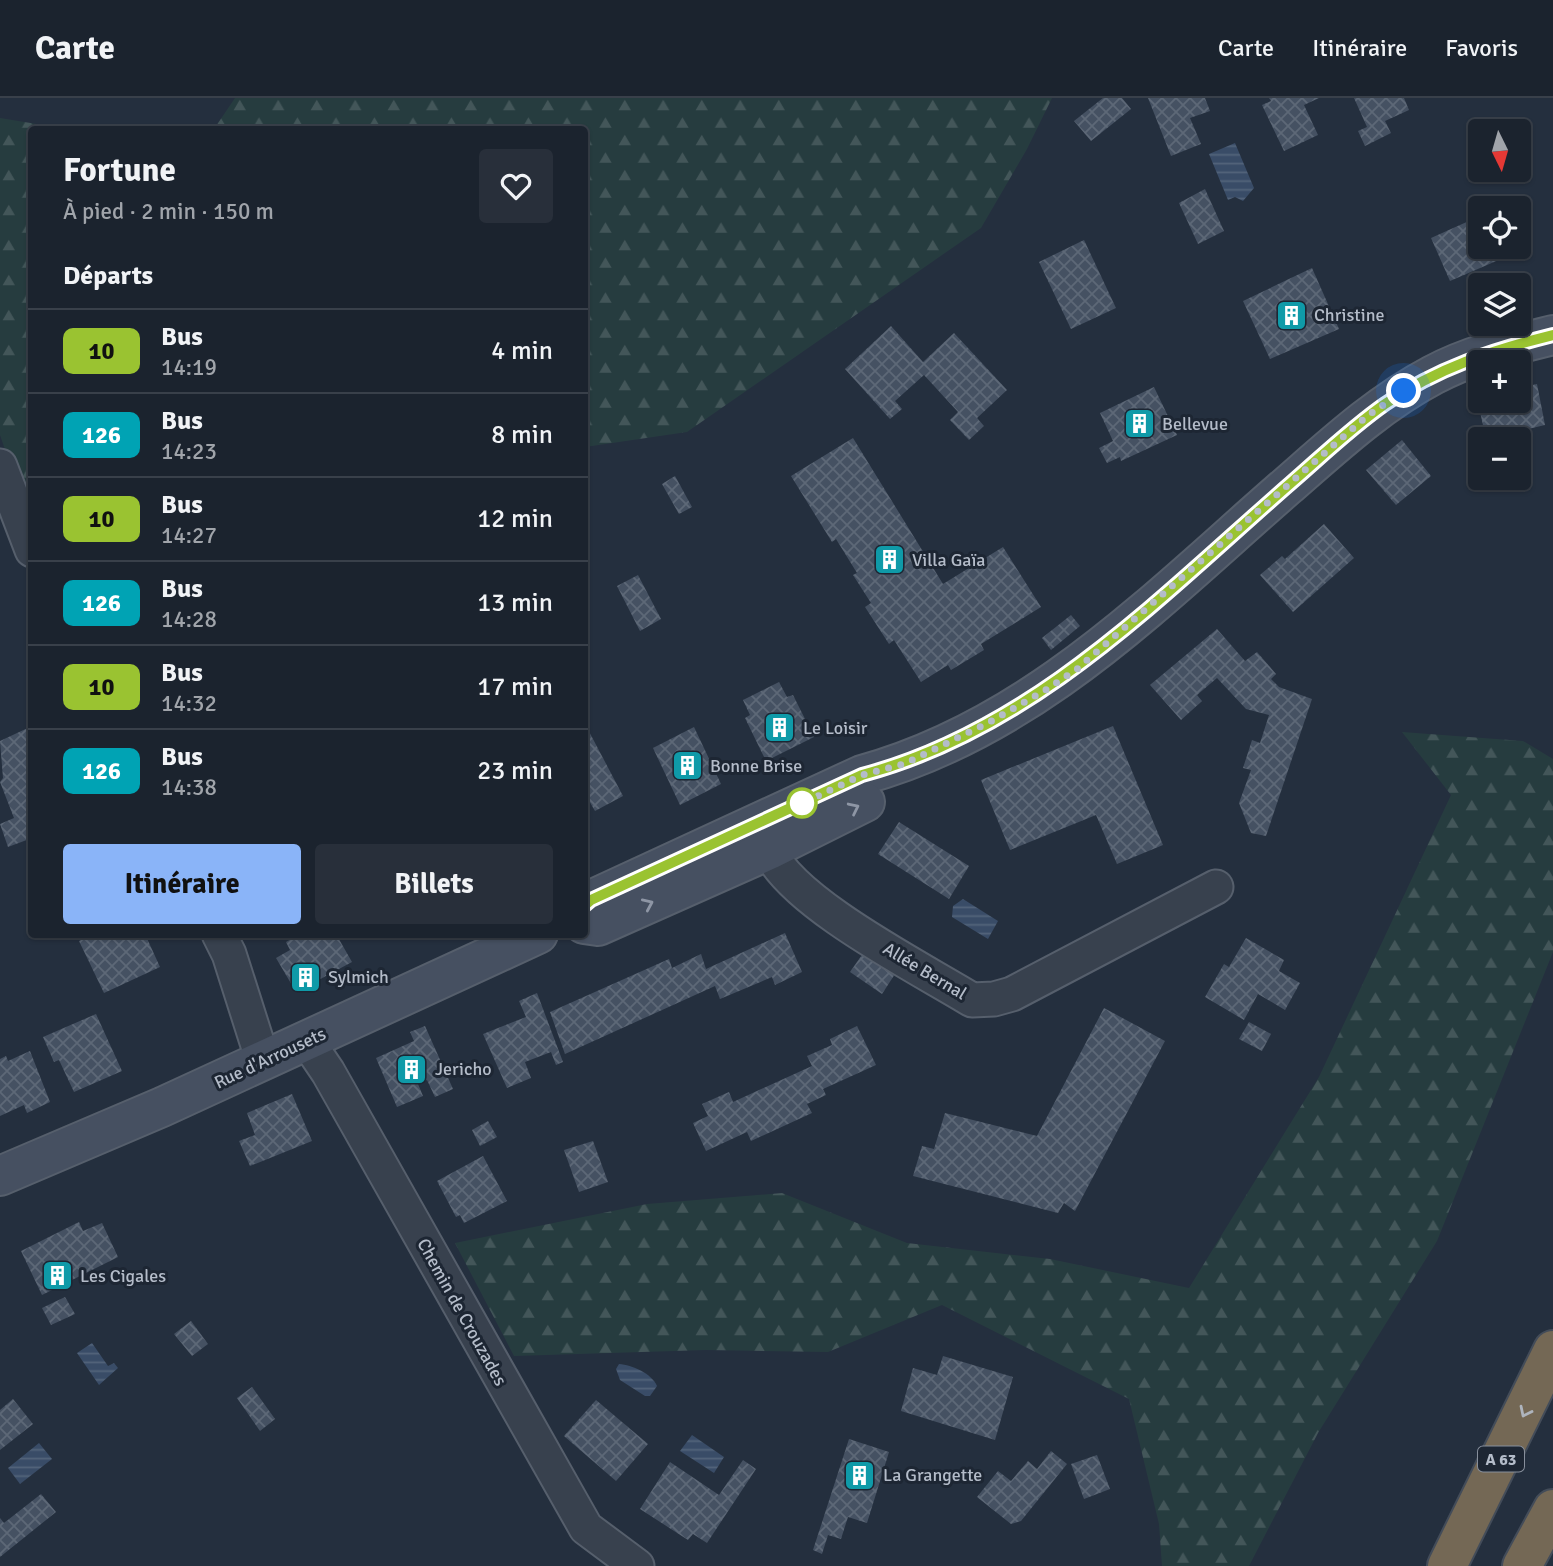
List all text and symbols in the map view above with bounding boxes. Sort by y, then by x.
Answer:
text: Carte [35,28,115,69]
text: Carte [1218,33,1274,63]
text: Itinéraire [1312,33,1407,63]
text: Favoris [1445,33,1518,63]
north arrow [1468,119,1531,182]
map controls [1468,119,1531,490]
button: heart [479,149,553,223]
text: Fortune [63,150,176,191]
button: locate [1468,196,1531,259]
text: À pied · 2 min · 150 m [63,197,274,226]
text: Départs [63,260,153,292]
button: layers [1468,273,1531,336]
building icon: Christine [1274,298,1308,332]
place label: Christine [1314,304,1385,326]
text: Bus [161,321,203,353]
text: 4 min [491,335,553,367]
text: 10 [89,336,114,366]
button: + [1468,350,1531,413]
text: 14:19 [161,353,217,382]
your location [1386,373,1421,408]
text: Bus [161,405,203,437]
building icon: Bellevue [1122,407,1156,441]
place label: Bellevue [1162,413,1228,435]
text: 8 min [491,419,553,451]
text: 126 [82,420,121,450]
button: − [1468,427,1531,490]
text: 14:23 [161,437,217,466]
text: Bus [161,489,203,521]
text: 12 min [477,503,553,535]
text: 10 [89,504,114,534]
text: 14:27 [161,521,217,550]
building icon: Villa Gaïa [872,543,906,577]
place label: Villa Gaïa [912,549,985,571]
text: Bus [161,573,203,605]
text: 13 min [477,587,553,619]
text: 126 [82,588,121,618]
text: 14:28 [161,605,217,634]
text: Bus [161,657,203,689]
text: 17 min [477,671,553,703]
text: 10 [89,672,114,702]
text: 14:32 [161,689,217,718]
building icon: Le Loisir [763,711,797,745]
place label: Le Loisir [803,717,868,739]
text: Bus [161,741,203,773]
building icon: Bonne Brise [670,749,704,783]
text: 23 min [477,755,553,787]
place label: Bonne Brise [710,755,802,777]
text: 126 [82,756,121,786]
text: 14:38 [161,773,217,802]
unlabelled marker [787,788,817,818]
one-way arrow [847,802,859,816]
button: Itinéraire [63,844,301,924]
button: Billets [315,844,553,924]
one-way arrow [641,898,653,912]
street label: Allée Bernal [879,937,971,1005]
building icon: Sylmich [288,960,322,994]
place label: Sylmich [328,966,389,988]
street label: Rue d'Arrousets [211,1022,329,1093]
building icon: Jericho [395,1052,429,1086]
place label: Jericho [435,1058,492,1080]
street label: Chemin de Crouzades [412,1234,512,1390]
building icon: Les Cigales [40,1259,74,1293]
place label: Les Cigales [80,1265,166,1287]
one-way arrow [1519,1405,1533,1417]
road number: A 63 [1478,1446,1524,1471]
building icon: La Grangette [843,1458,877,1492]
place label: La Grangette [883,1464,982,1486]

